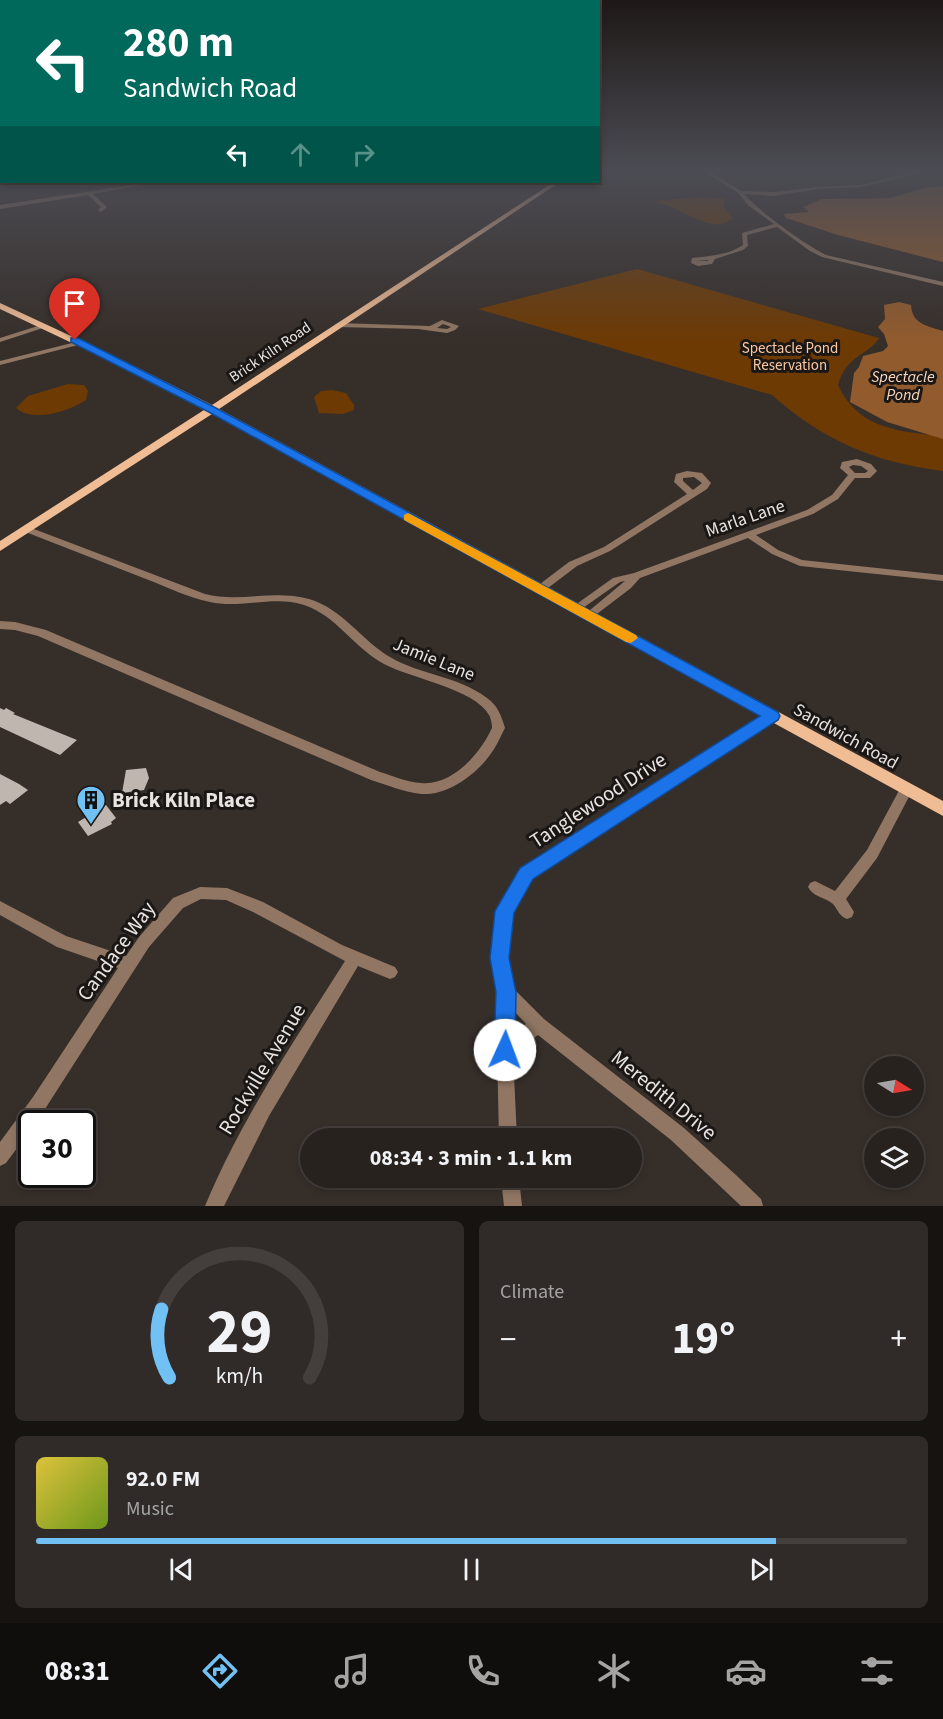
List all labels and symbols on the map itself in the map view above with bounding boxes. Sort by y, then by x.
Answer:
pin [49,278,100,340]
street label: Brick Kiln Road [225,317,315,388]
park label: Spectacle Pond Reservation [742,338,838,376]
water label: Spectacle Pond [871,366,935,406]
street label: Marla Lane [702,493,788,544]
street label: Jamie Lane [389,632,479,687]
street label: Sandwich Road [789,697,903,776]
street label: Tanglewood Drive [524,745,672,855]
building icon: Brick Kiln Place [75,784,107,826]
place label: Brick Kiln Place [112,785,255,815]
street label: Candace Way [70,895,163,1007]
street label: Rockville Avenue [211,998,313,1140]
position arrow [473,1018,537,1082]
street label: Meredith Drive [605,1043,723,1147]
north arrow [864,1056,924,1116]
speed limit sign: 30 [18,1110,96,1188]

